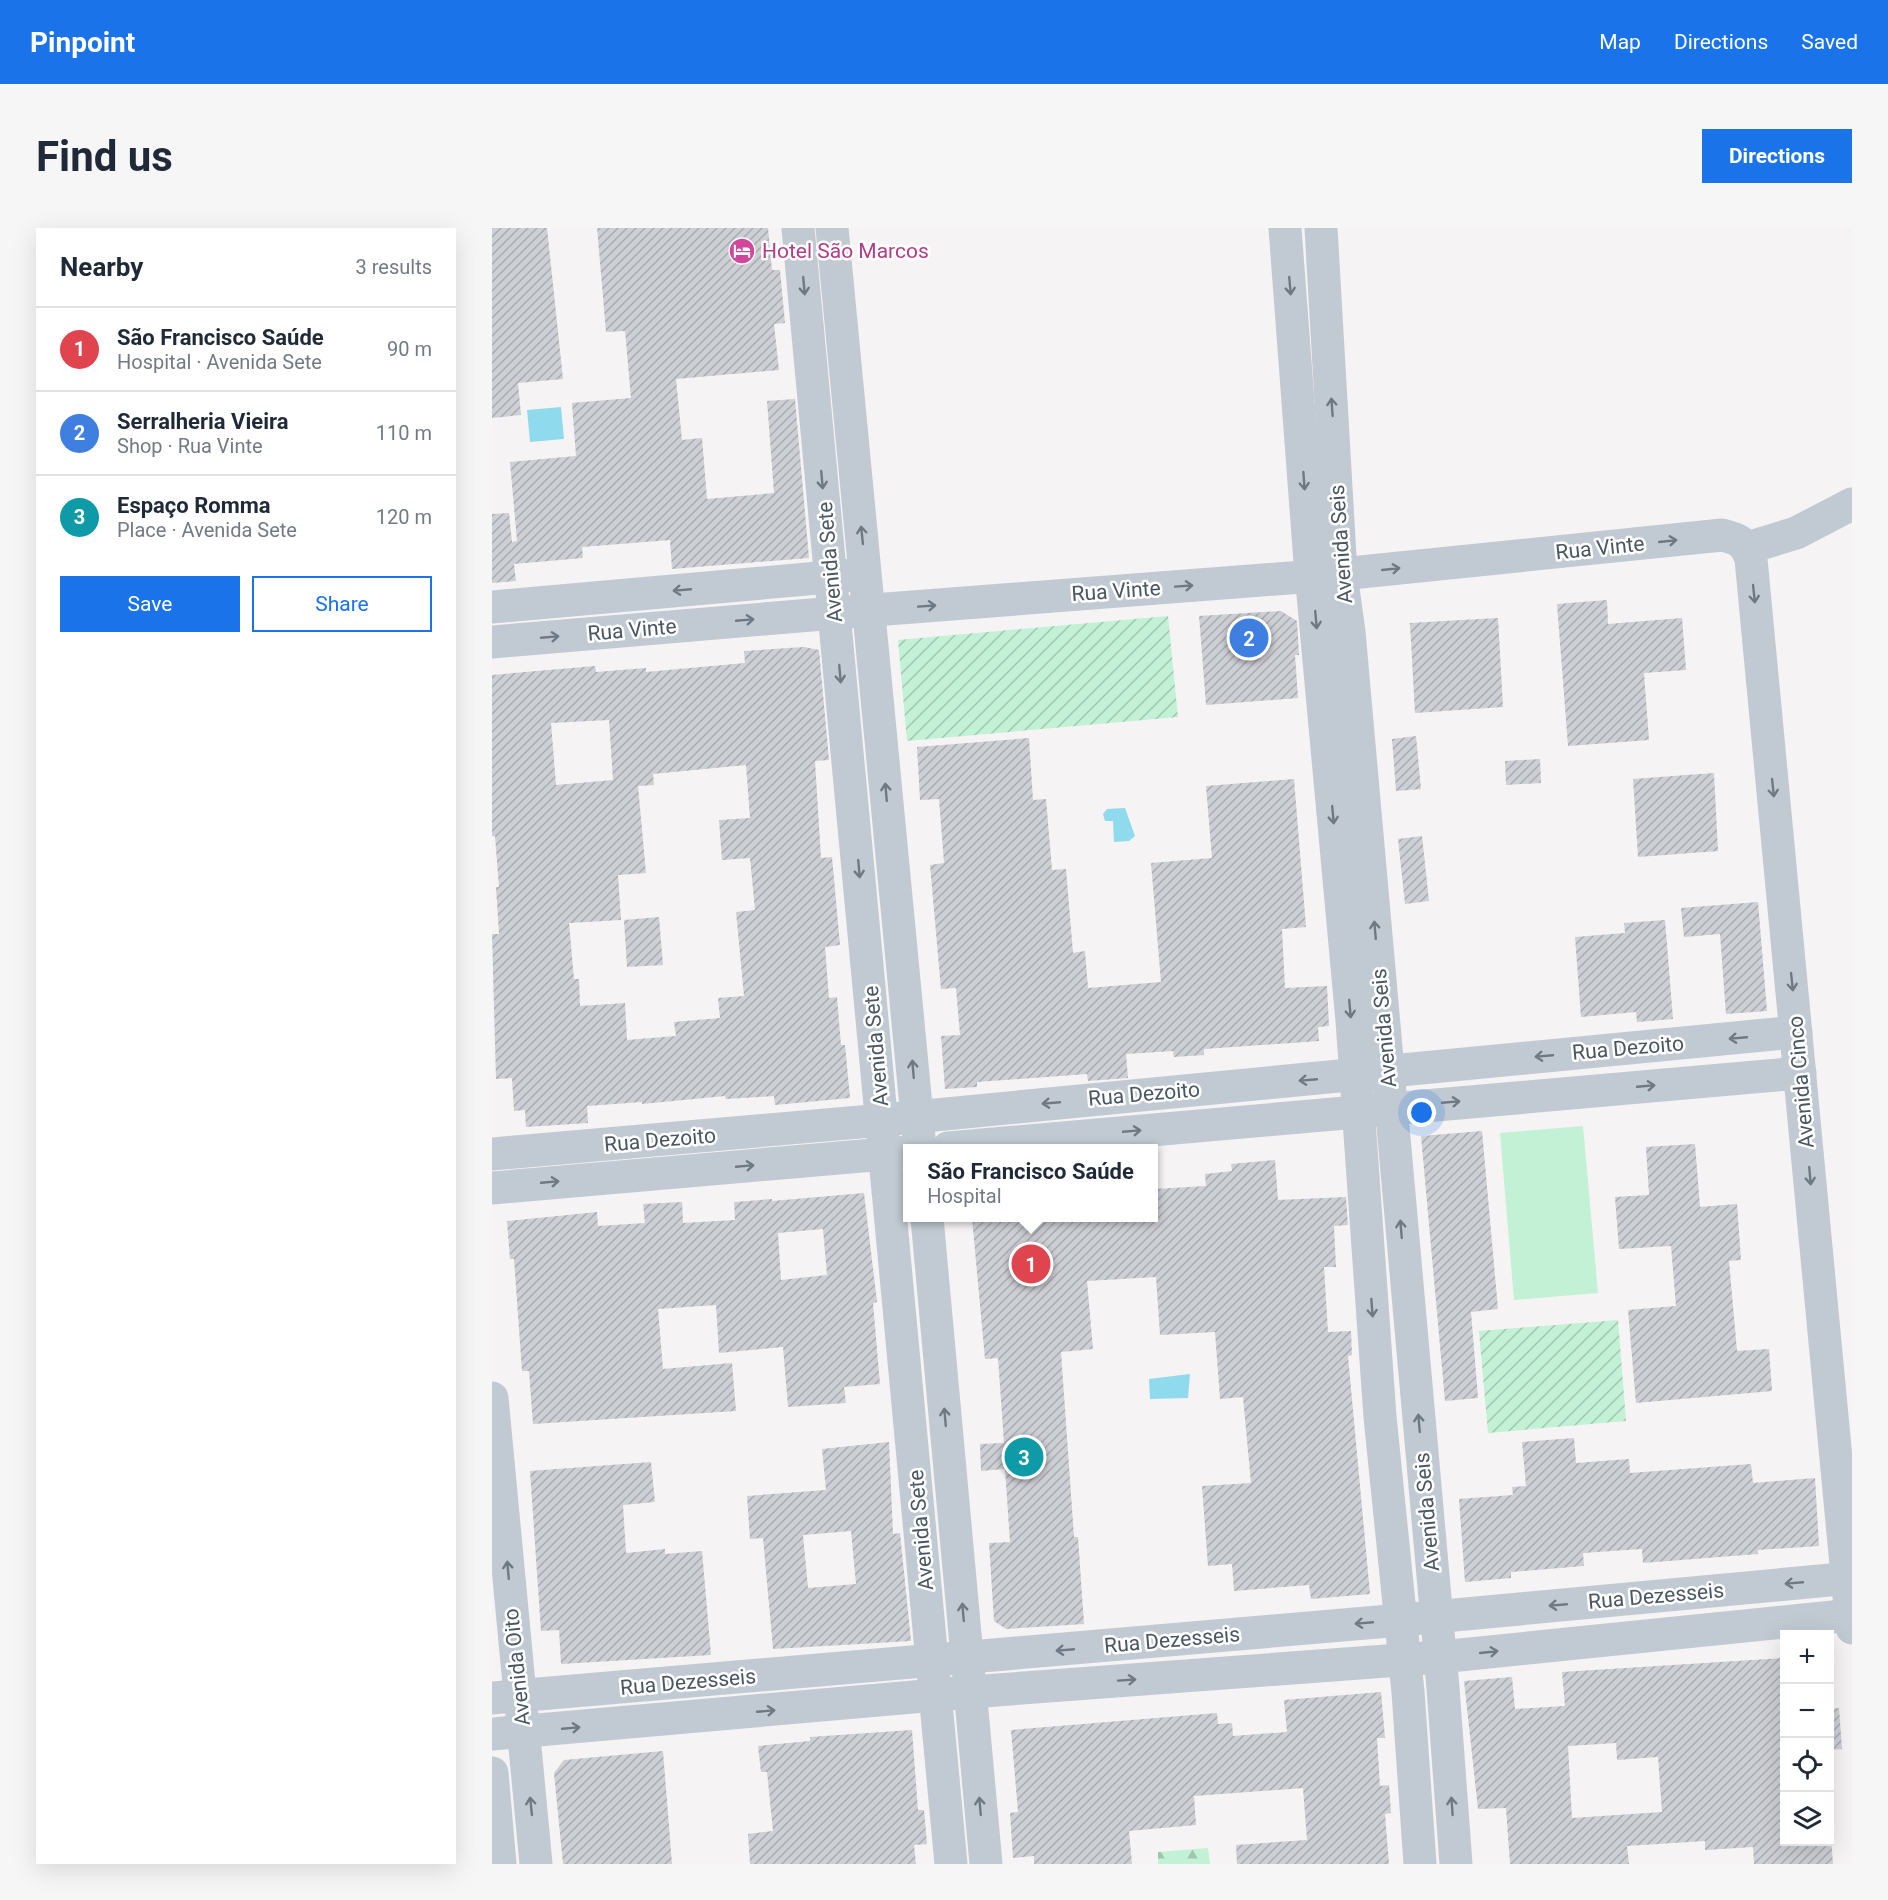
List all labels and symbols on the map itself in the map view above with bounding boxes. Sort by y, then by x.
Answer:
hotel icon: Hotel São Marcos [727,236,757,266]
place label: Hotel São Marcos [762,239,929,263]
one-way arrow [799,276,810,296]
one-way arrow [1285,276,1296,296]
one-way arrow [1326,398,1337,418]
one-way arrow [817,470,828,490]
one-way arrow [1299,470,1310,490]
street label: Avenida Seis [1325,484,1357,604]
street label: Avenida Sete [813,501,847,623]
one-way arrow [856,525,867,545]
street label: Rua Vinte [1554,531,1646,565]
one-way arrow [1658,535,1678,546]
one-way arrow [1380,563,1400,574]
street label: Rua Vinte [1071,576,1161,606]
one-way arrow [1174,580,1194,591]
one-way arrow [1749,583,1760,603]
one-way arrow [672,585,692,596]
one-way arrow [917,600,937,611]
one-way arrow [1311,610,1322,630]
street label: Rua Vinte [587,614,677,646]
one-way arrow [734,614,754,625]
pin: 2 [1230,616,1269,660]
one-way arrow [540,631,560,642]
one-way arrow [835,664,846,684]
one-way arrow [1768,777,1779,797]
one-way arrow [880,782,891,802]
one-way arrow [1328,804,1339,824]
one-way arrow [854,858,865,878]
one-way arrow [1369,921,1380,941]
street label: Avenida Seis [1367,968,1401,1088]
one-way arrow [1787,971,1798,991]
street label: Avenida Sete [859,985,893,1107]
one-way arrow [1345,998,1356,1018]
street label: Avenida Cinco [1783,1015,1819,1149]
street label: Rua Dezoito [1571,1031,1685,1065]
one-way arrow [1729,1033,1748,1044]
one-way arrow [1534,1051,1554,1062]
one-way arrow [907,1060,918,1080]
one-way arrow [1299,1074,1318,1085]
street label: Rua Dezoito [1087,1077,1201,1111]
one-way arrow [1635,1080,1655,1091]
one-way arrow [1441,1097,1461,1108]
one-way arrow [1042,1098,1062,1109]
your location [1407,1098,1436,1127]
street label: Rua Dezoito [603,1123,717,1157]
one-way arrow [1121,1125,1141,1136]
one-way arrow [734,1160,754,1171]
one-way arrow [1805,1166,1816,1186]
one-way arrow [540,1176,560,1187]
one-way arrow [1395,1219,1406,1239]
pin: 1 [1012,1242,1050,1286]
one-way arrow [1367,1298,1378,1318]
one-way arrow [939,1408,950,1428]
one-way arrow [1413,1414,1424,1434]
pin: 3 [1004,1434,1044,1480]
street label: Avenida Seis [1410,1452,1444,1572]
street label: Avenida Sete [904,1469,938,1591]
one-way arrow [502,1560,513,1580]
street label: Rua Dezesseis [1587,1578,1725,1614]
one-way arrow [1784,1578,1804,1589]
one-way arrow [1548,1600,1568,1611]
one-way arrow [957,1602,968,1622]
street label: Avenida Oito [499,1607,535,1727]
one-way arrow [1354,1618,1374,1629]
street label: Rua Dezesseis [1103,1622,1241,1658]
one-way arrow [1055,1645,1075,1656]
one-way arrow [1479,1646,1499,1657]
street label: Rua Dezesseis [619,1664,757,1700]
one-way arrow [1117,1674,1137,1685]
one-way arrow [755,1705,775,1716]
one-way arrow [561,1722,581,1733]
one-way arrow [525,1796,536,1816]
one-way arrow [974,1796,985,1816]
one-way arrow [1446,1796,1457,1816]

